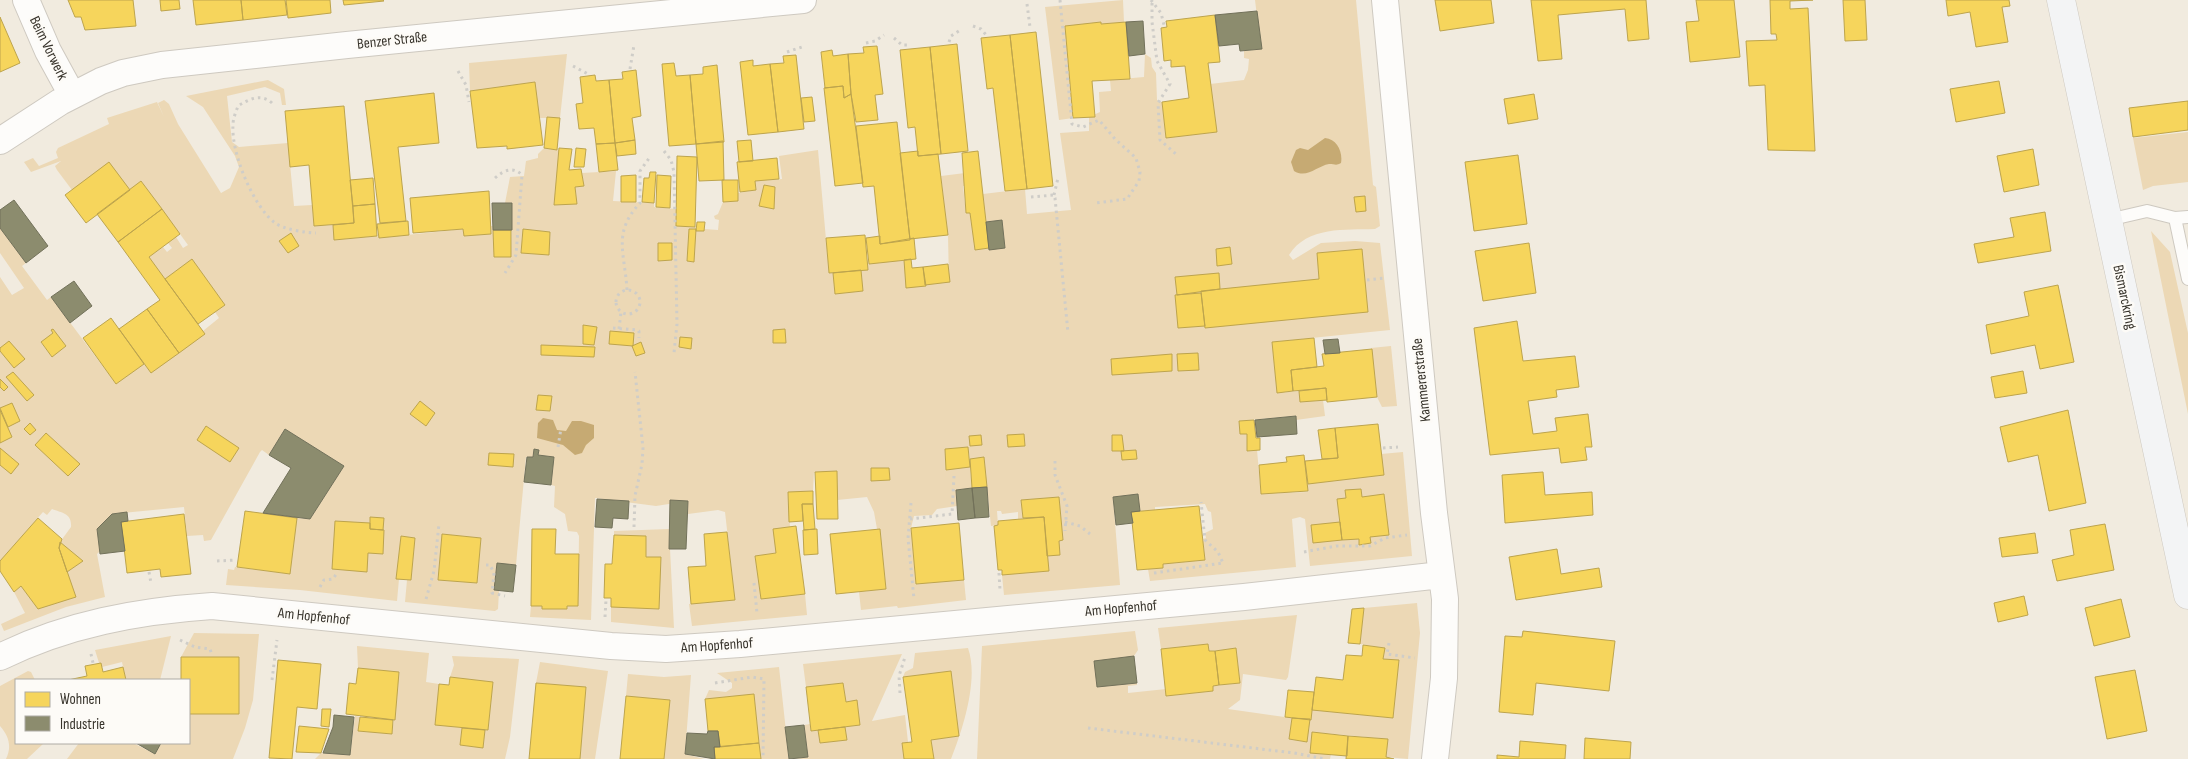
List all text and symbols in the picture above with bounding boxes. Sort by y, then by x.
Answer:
street label: Beim Vorwerk [25,13,72,84]
street label: Benzer Straße [356,27,428,54]
street label: Bismarckring [2108,263,2141,331]
street label: Kammererstraße [1408,337,1435,423]
street label: Am Hopfenhof [1083,596,1158,621]
street label: Am Hopfenhof [276,603,351,630]
street label: Am Hopfenhof [679,633,754,658]
legend [15,679,190,744]
text: Wohnen [60,690,101,709]
text: Industrie [60,715,105,734]

